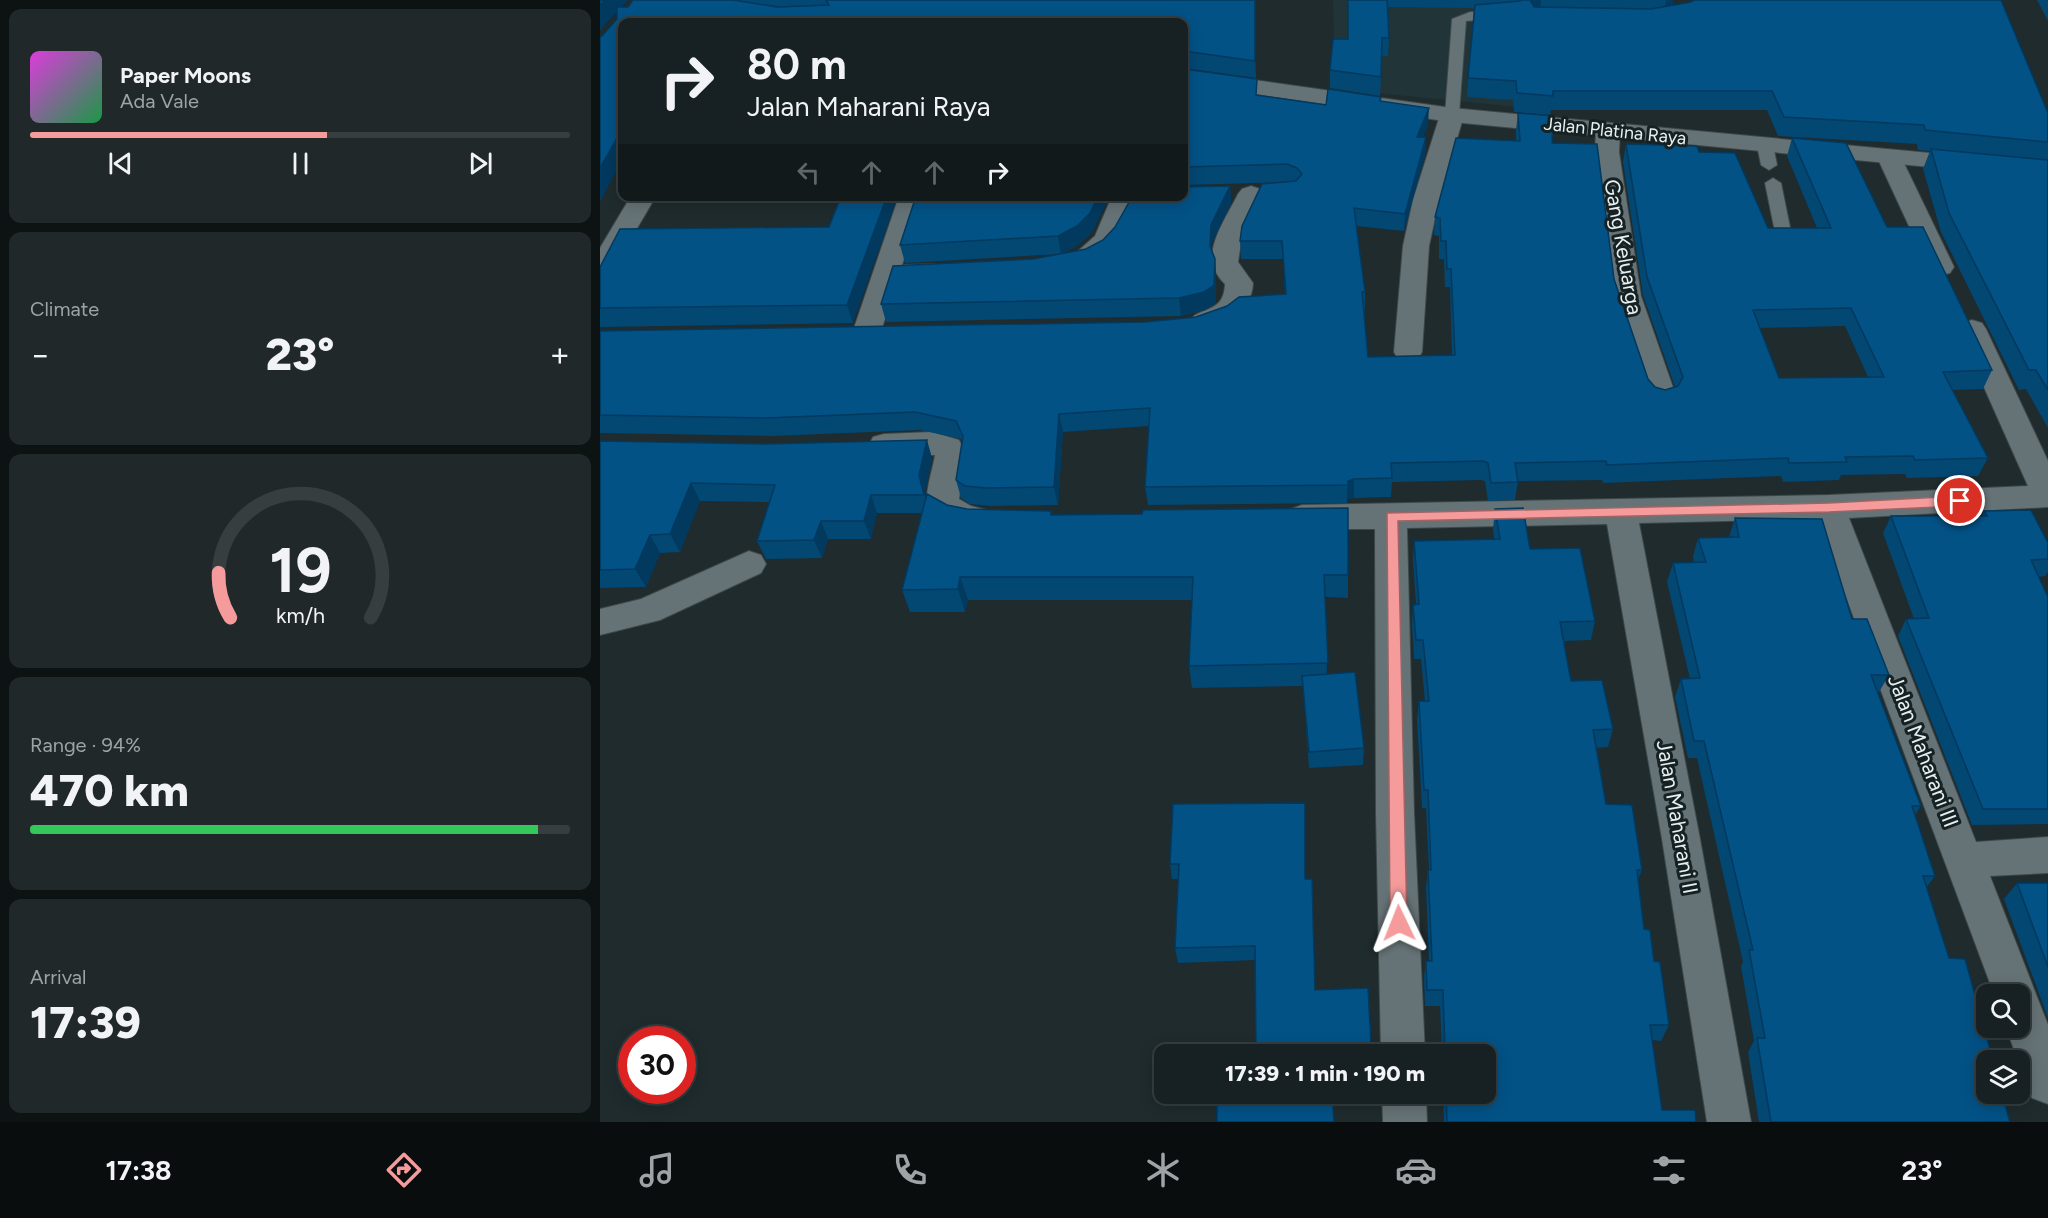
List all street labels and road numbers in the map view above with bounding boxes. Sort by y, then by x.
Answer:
street label: Jalan Platina Raya [1543,113,1687,149]
street label: Gang Keluarga [1599,177,1648,317]
street label: Jalan Maharani III [1883,671,1964,831]
street label: Jalan Maharani II [1652,738,1703,896]

